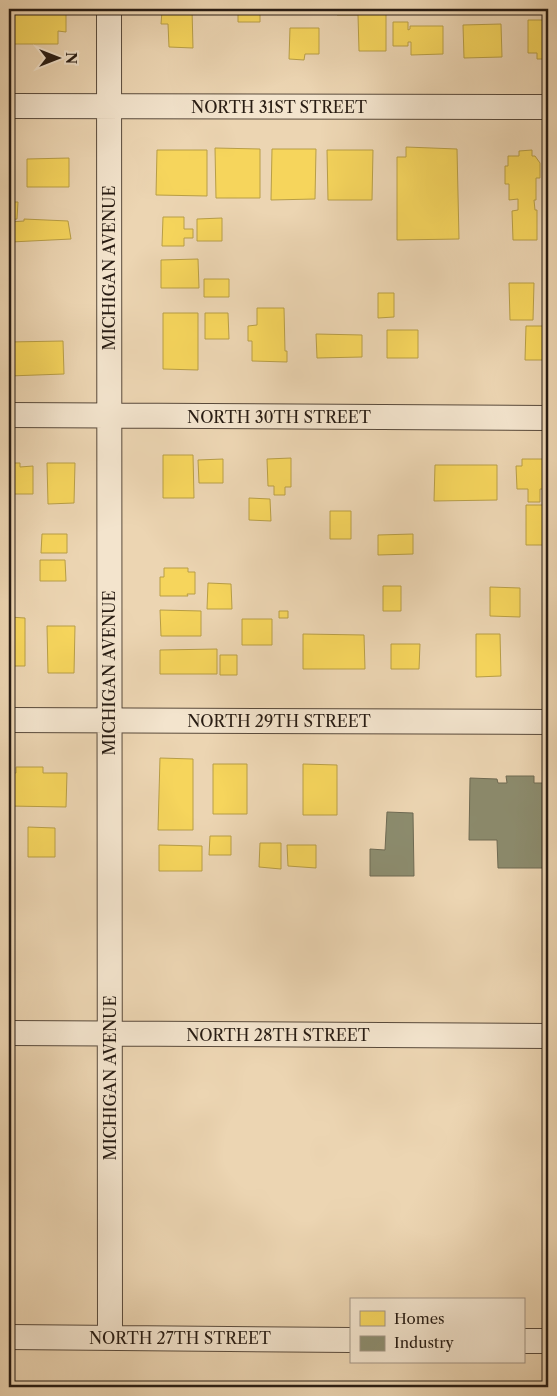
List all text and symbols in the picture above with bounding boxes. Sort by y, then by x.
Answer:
north arrow [32,32,82,82]
text: N [62,52,80,64]
street label: NORTH 31ST STREET [191,97,367,117]
street label: MICHIGAN AVENUE [99,186,119,350]
street label: NORTH 30TH STREET [187,407,371,427]
street label: MICHIGAN AVENUE [99,591,119,755]
street label: NORTH 29TH STREET [187,711,371,731]
street label: MICHIGAN AVENUE [100,996,120,1160]
street label: NORTH 28TH STREET [186,1025,370,1045]
legend [350,1298,524,1364]
text: Homes [394,1309,445,1328]
street label: NORTH 27TH STREET [89,1328,271,1348]
text: Industry [394,1333,454,1352]

